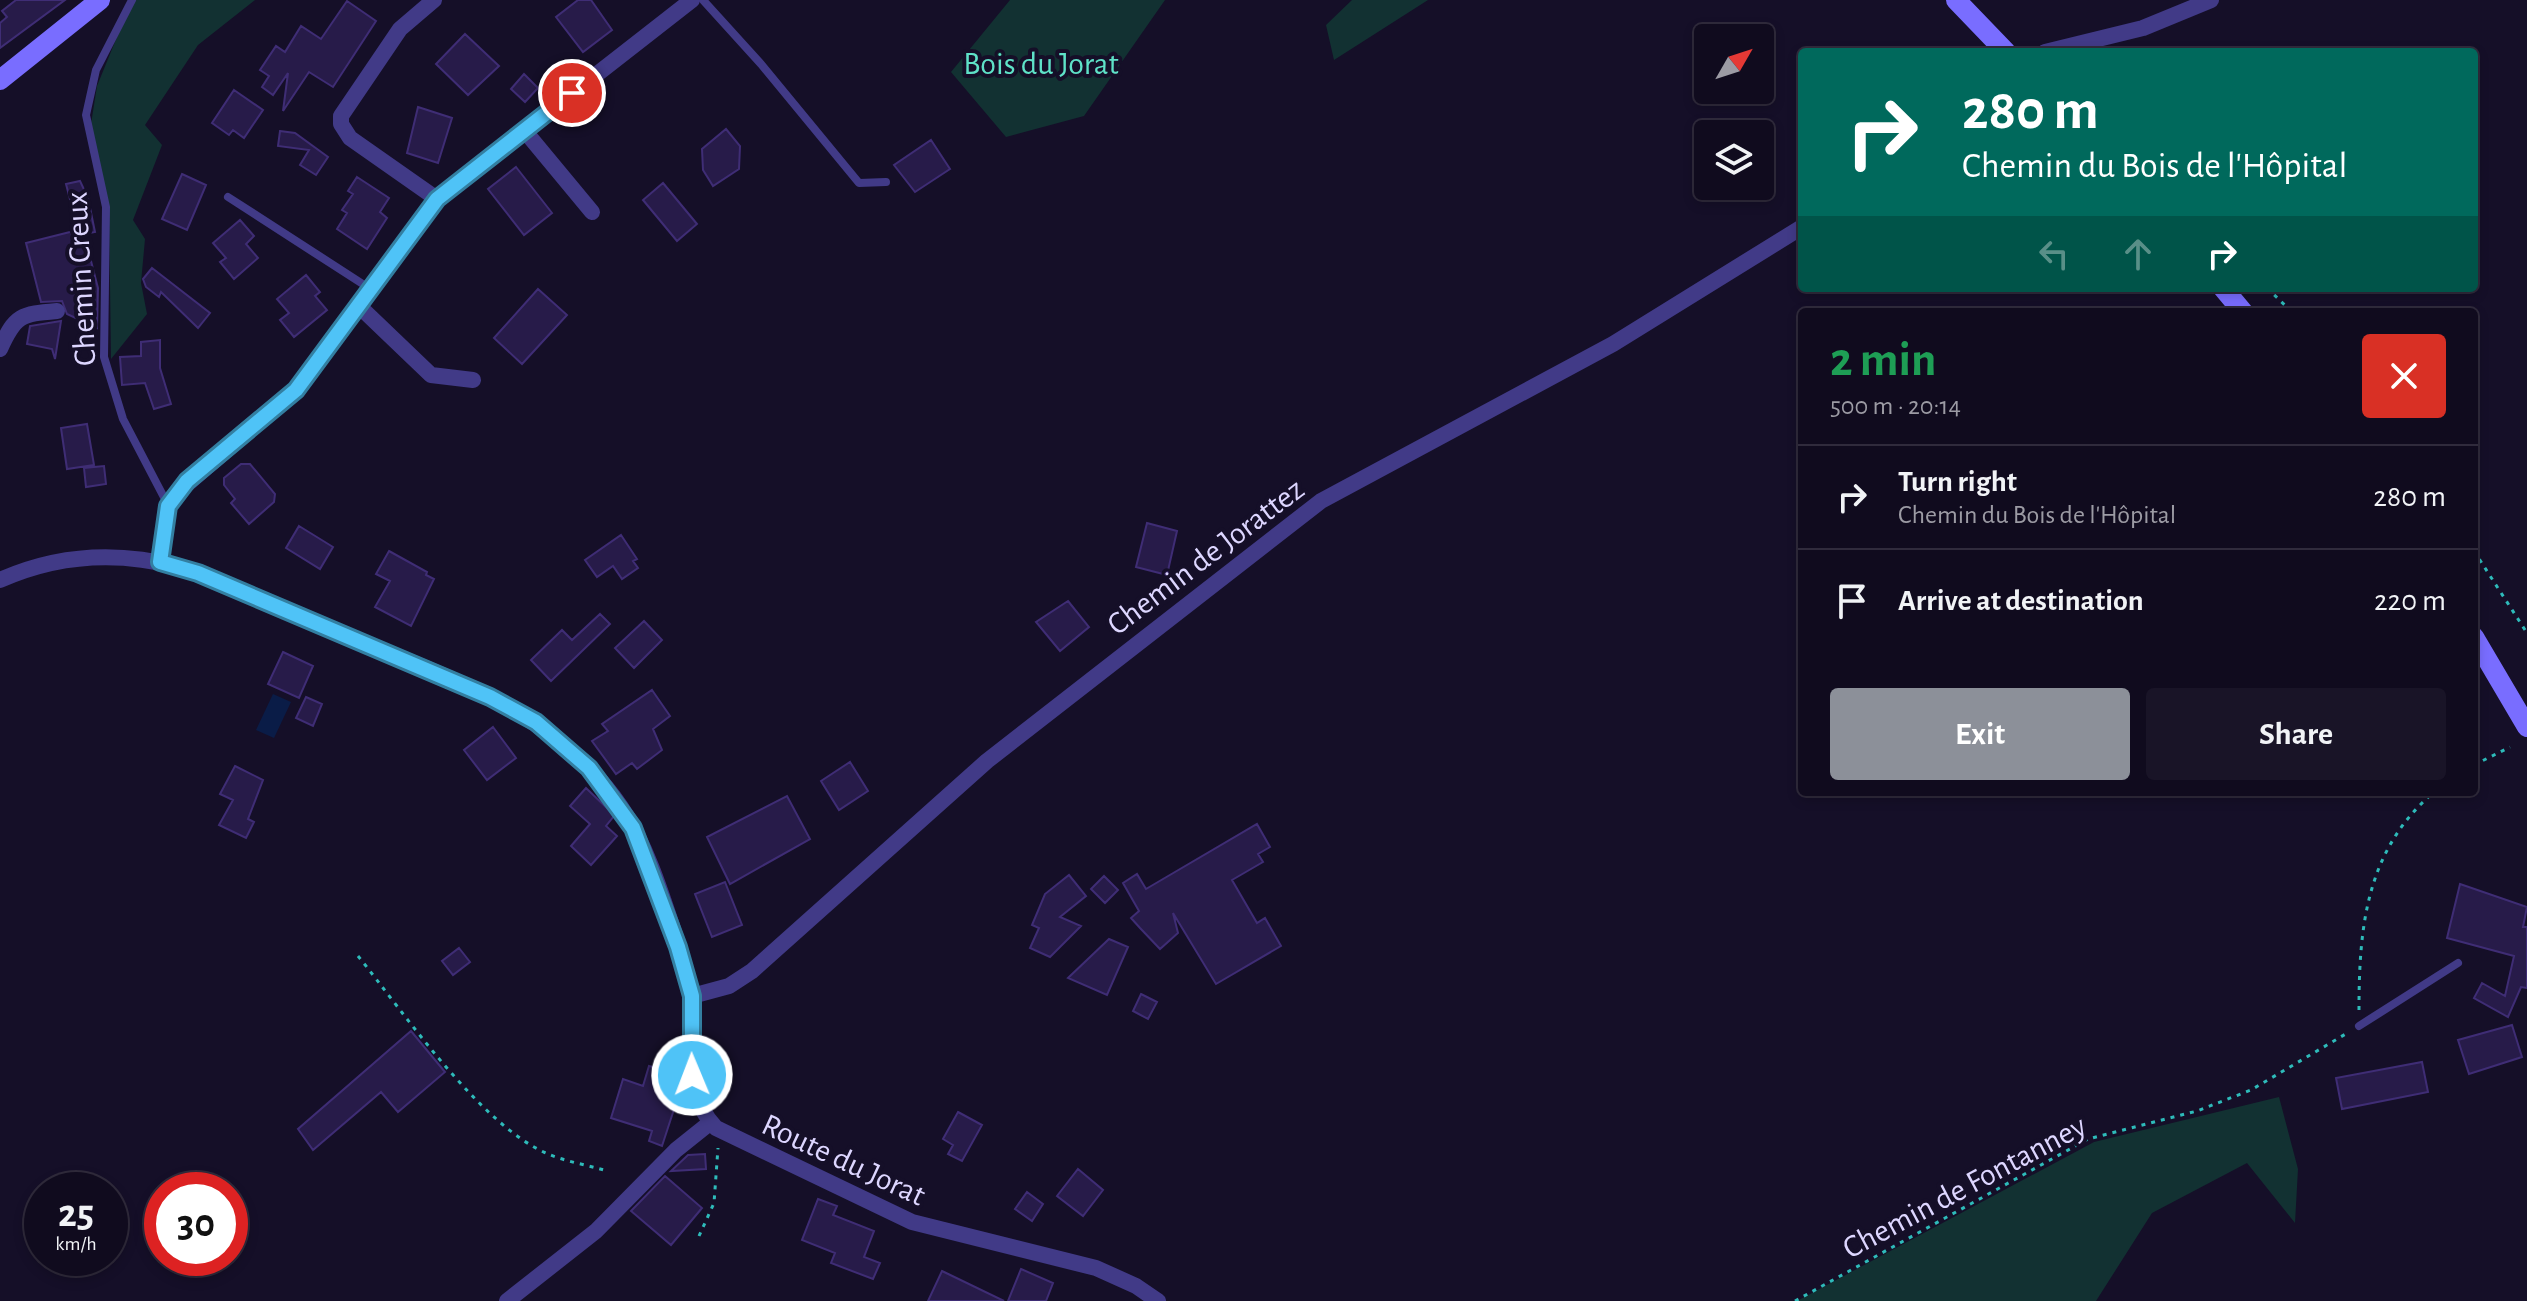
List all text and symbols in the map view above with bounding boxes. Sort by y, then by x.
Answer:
north arrow [1694,24,1774,104]
map controls [1694,24,1774,200]
park label: Bois du Jorat [963,48,1119,80]
pin [538,59,606,127]
icon: arrive [550,71,594,115]
icon: right [1830,80,1934,184]
text: 280 m [1962,83,2099,139]
button: layers [1694,120,1774,200]
text: Chemin du Bois de l'Hôpital [1962,148,2347,184]
street label: Chemin Creux [60,191,102,367]
icon: left [2032,232,2076,276]
icon: ahead [2116,232,2160,276]
icon: right [2200,232,2244,276]
button: close [2362,334,2446,418]
text: 2 min [1830,337,1937,385]
text: 500 m · 20:14 [1830,393,1961,419]
text: Turn right [1898,467,2017,497]
street label: Chemin de Jorattez [1101,473,1310,641]
icon: right [1830,475,1874,519]
text: 280 m [2373,482,2446,512]
text: Chemin du Bois de l'Hôpital [1898,502,2176,528]
icon: arrive [1830,579,1874,623]
text: Arrive at destination [1898,586,2144,616]
text: 220 m [2374,586,2446,616]
button: Exit [1830,688,2130,780]
button: Share [2146,688,2446,780]
position arrow [650,1033,734,1117]
street label: Route du Jorat [757,1108,930,1212]
street label: Chemin de Fontanney [1838,1109,2092,1264]
speed limit sign: 30 [144,1172,248,1276]
text: 25 [58,1194,94,1234]
text: km/h [55,1234,97,1254]

